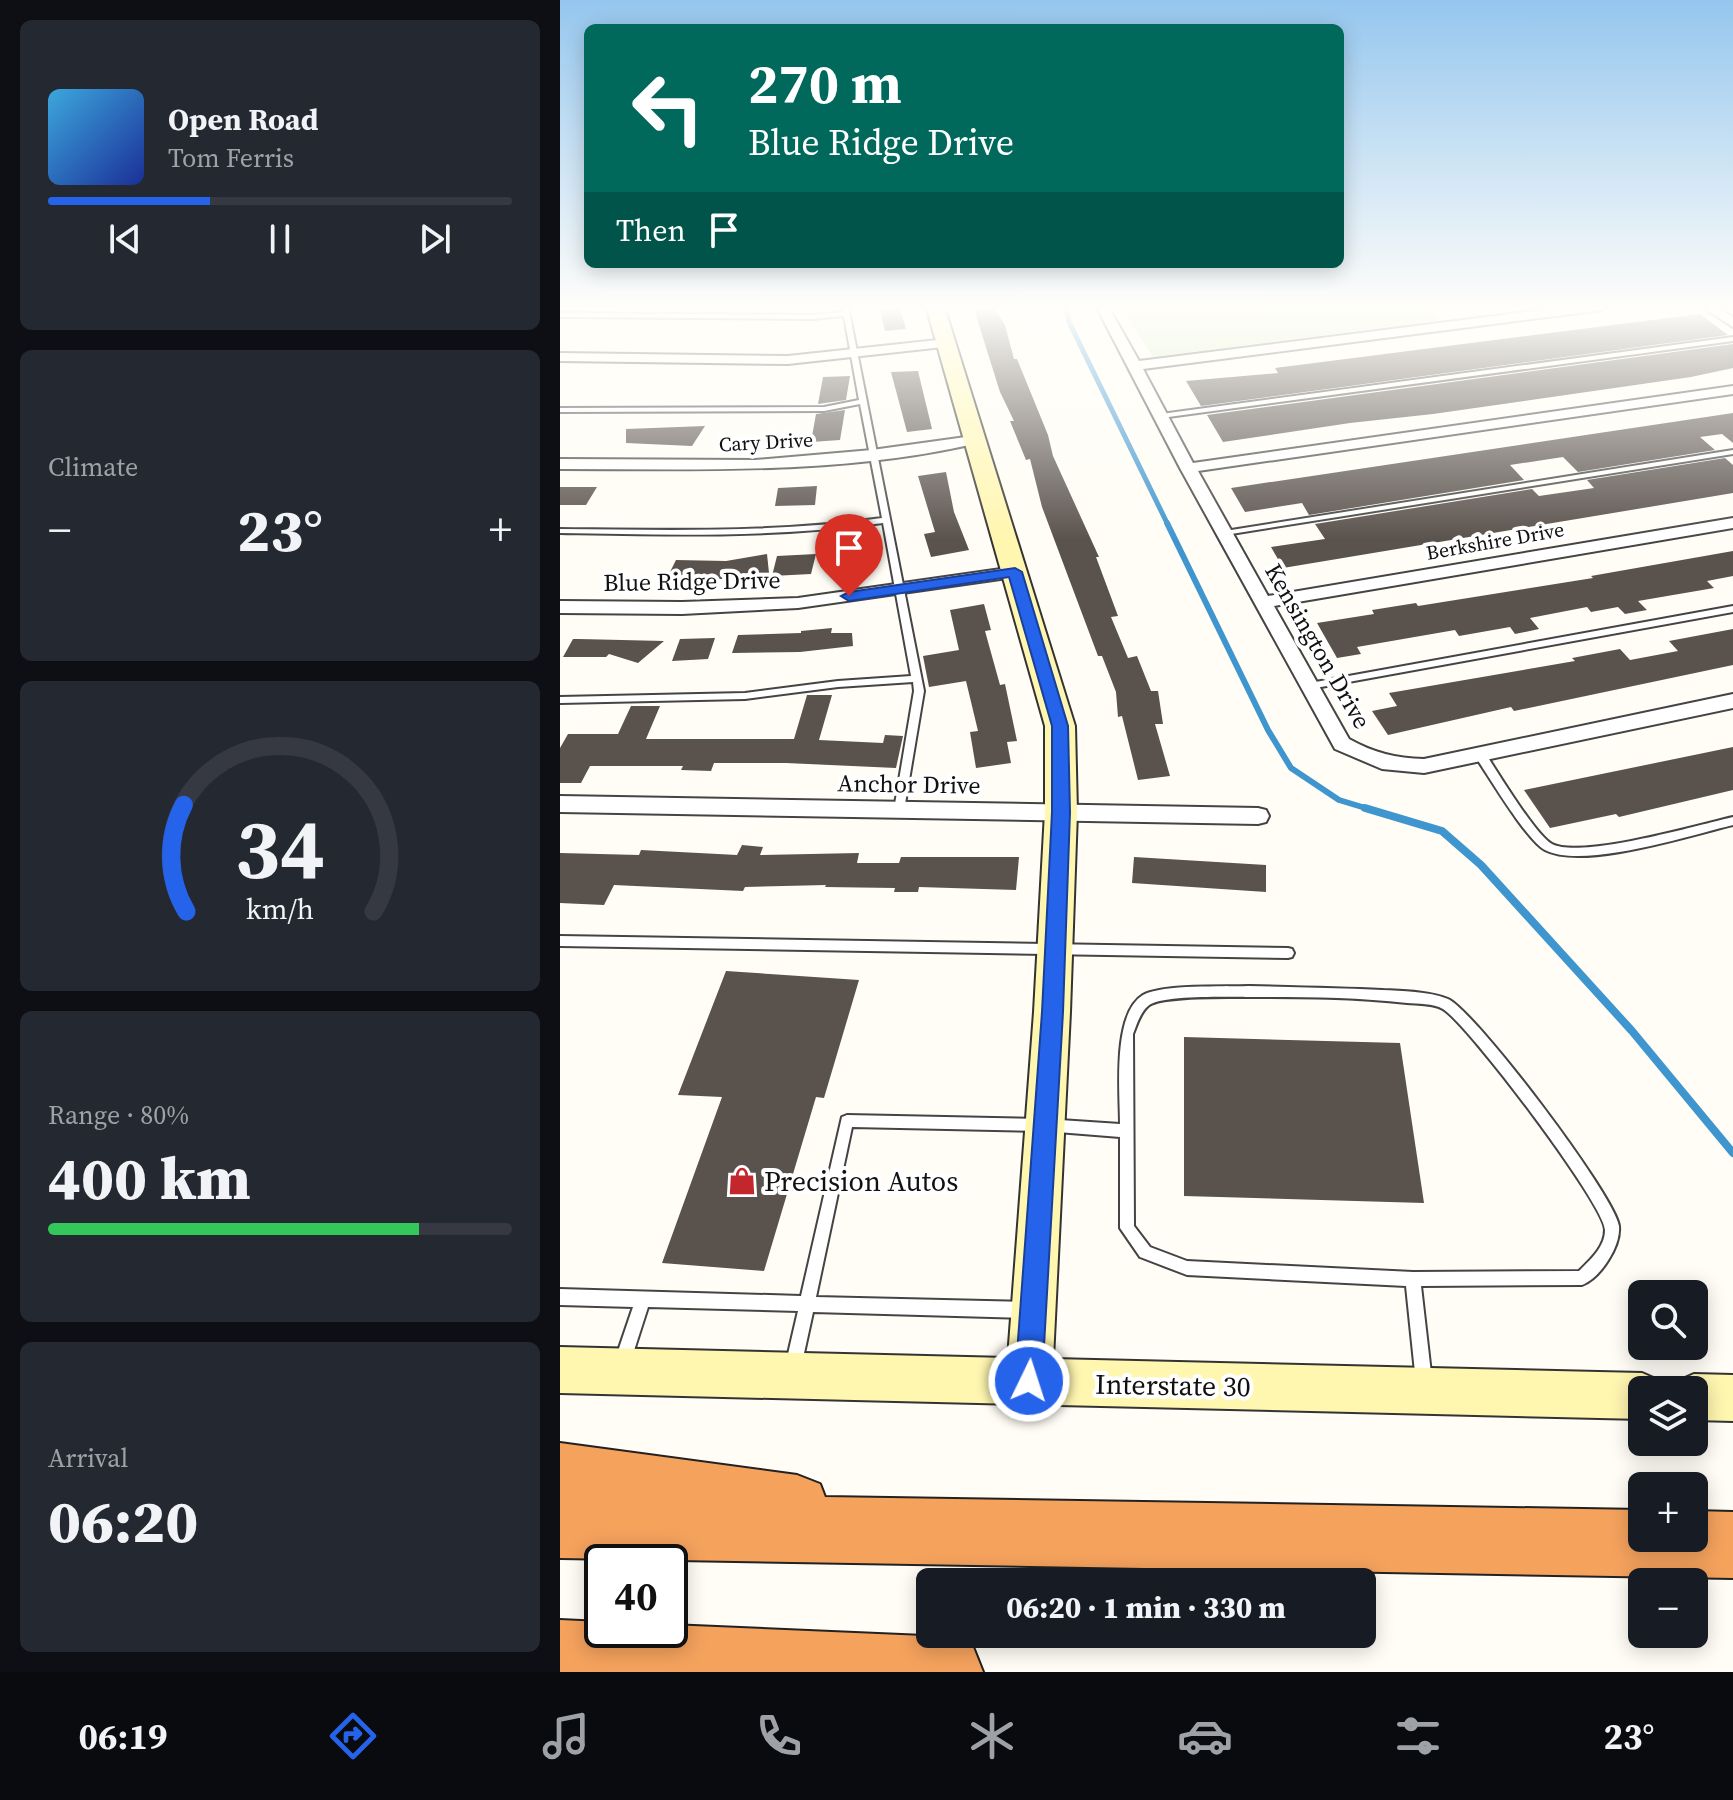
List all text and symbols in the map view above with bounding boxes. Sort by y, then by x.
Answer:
text: 270 m [748,45,902,122]
icon: left [616,56,720,160]
text: Open Road [168,99,319,140]
text: Blue Ridge Drive [748,118,1014,167]
text: Tom Ferris [168,140,294,176]
icon: arrive [702,208,746,252]
text: Then [616,210,686,251]
icon: previous [103,217,147,261]
icon: pause [258,217,302,261]
icon: next [413,217,457,261]
street label: Cary Drive [718,426,814,458]
text: Climate [48,449,138,485]
text: 23° [237,489,323,571]
text: − [48,499,71,560]
text: + [489,499,512,560]
pin [815,514,883,596]
street label: Berkshire Drive [1424,515,1566,567]
icon: arrive [827,526,871,570]
street label: Kensington Drive [1257,557,1379,735]
street label: Blue Ridge Drive [603,563,781,599]
street label: Anchor Drive [837,766,981,802]
text: 34 [235,792,325,906]
text: km/h [246,889,314,929]
text: Range · 80% [48,1097,189,1133]
text: 400 km [48,1137,251,1219]
place label: Precision Autos [764,1162,958,1200]
shop icon: Precision Autos [727,1166,757,1196]
map controls [1628,1280,1708,1648]
button: search [1628,1280,1708,1360]
position arrow [987,1339,1071,1423]
street label: Interstate 30 [1095,1365,1251,1405]
button: layers [1628,1376,1708,1456]
text: Arrival [48,1440,128,1476]
button: + [1628,1472,1708,1552]
text: 06:20 [48,1480,198,1562]
speed limit sign: 40 [584,1544,688,1648]
button: − [1628,1568,1708,1648]
text: 06:20 · 1 min · 330 m [1006,1587,1286,1628]
icon: directions [325,1708,381,1764]
icon: music [538,1708,594,1764]
icon: phone [751,1708,807,1764]
icon: climate [964,1708,1020,1764]
icon: car [1177,1708,1233,1764]
icon: filters [1390,1708,1446,1764]
text: 06:19 [79,1712,167,1761]
text: 23° [1604,1712,1654,1761]

